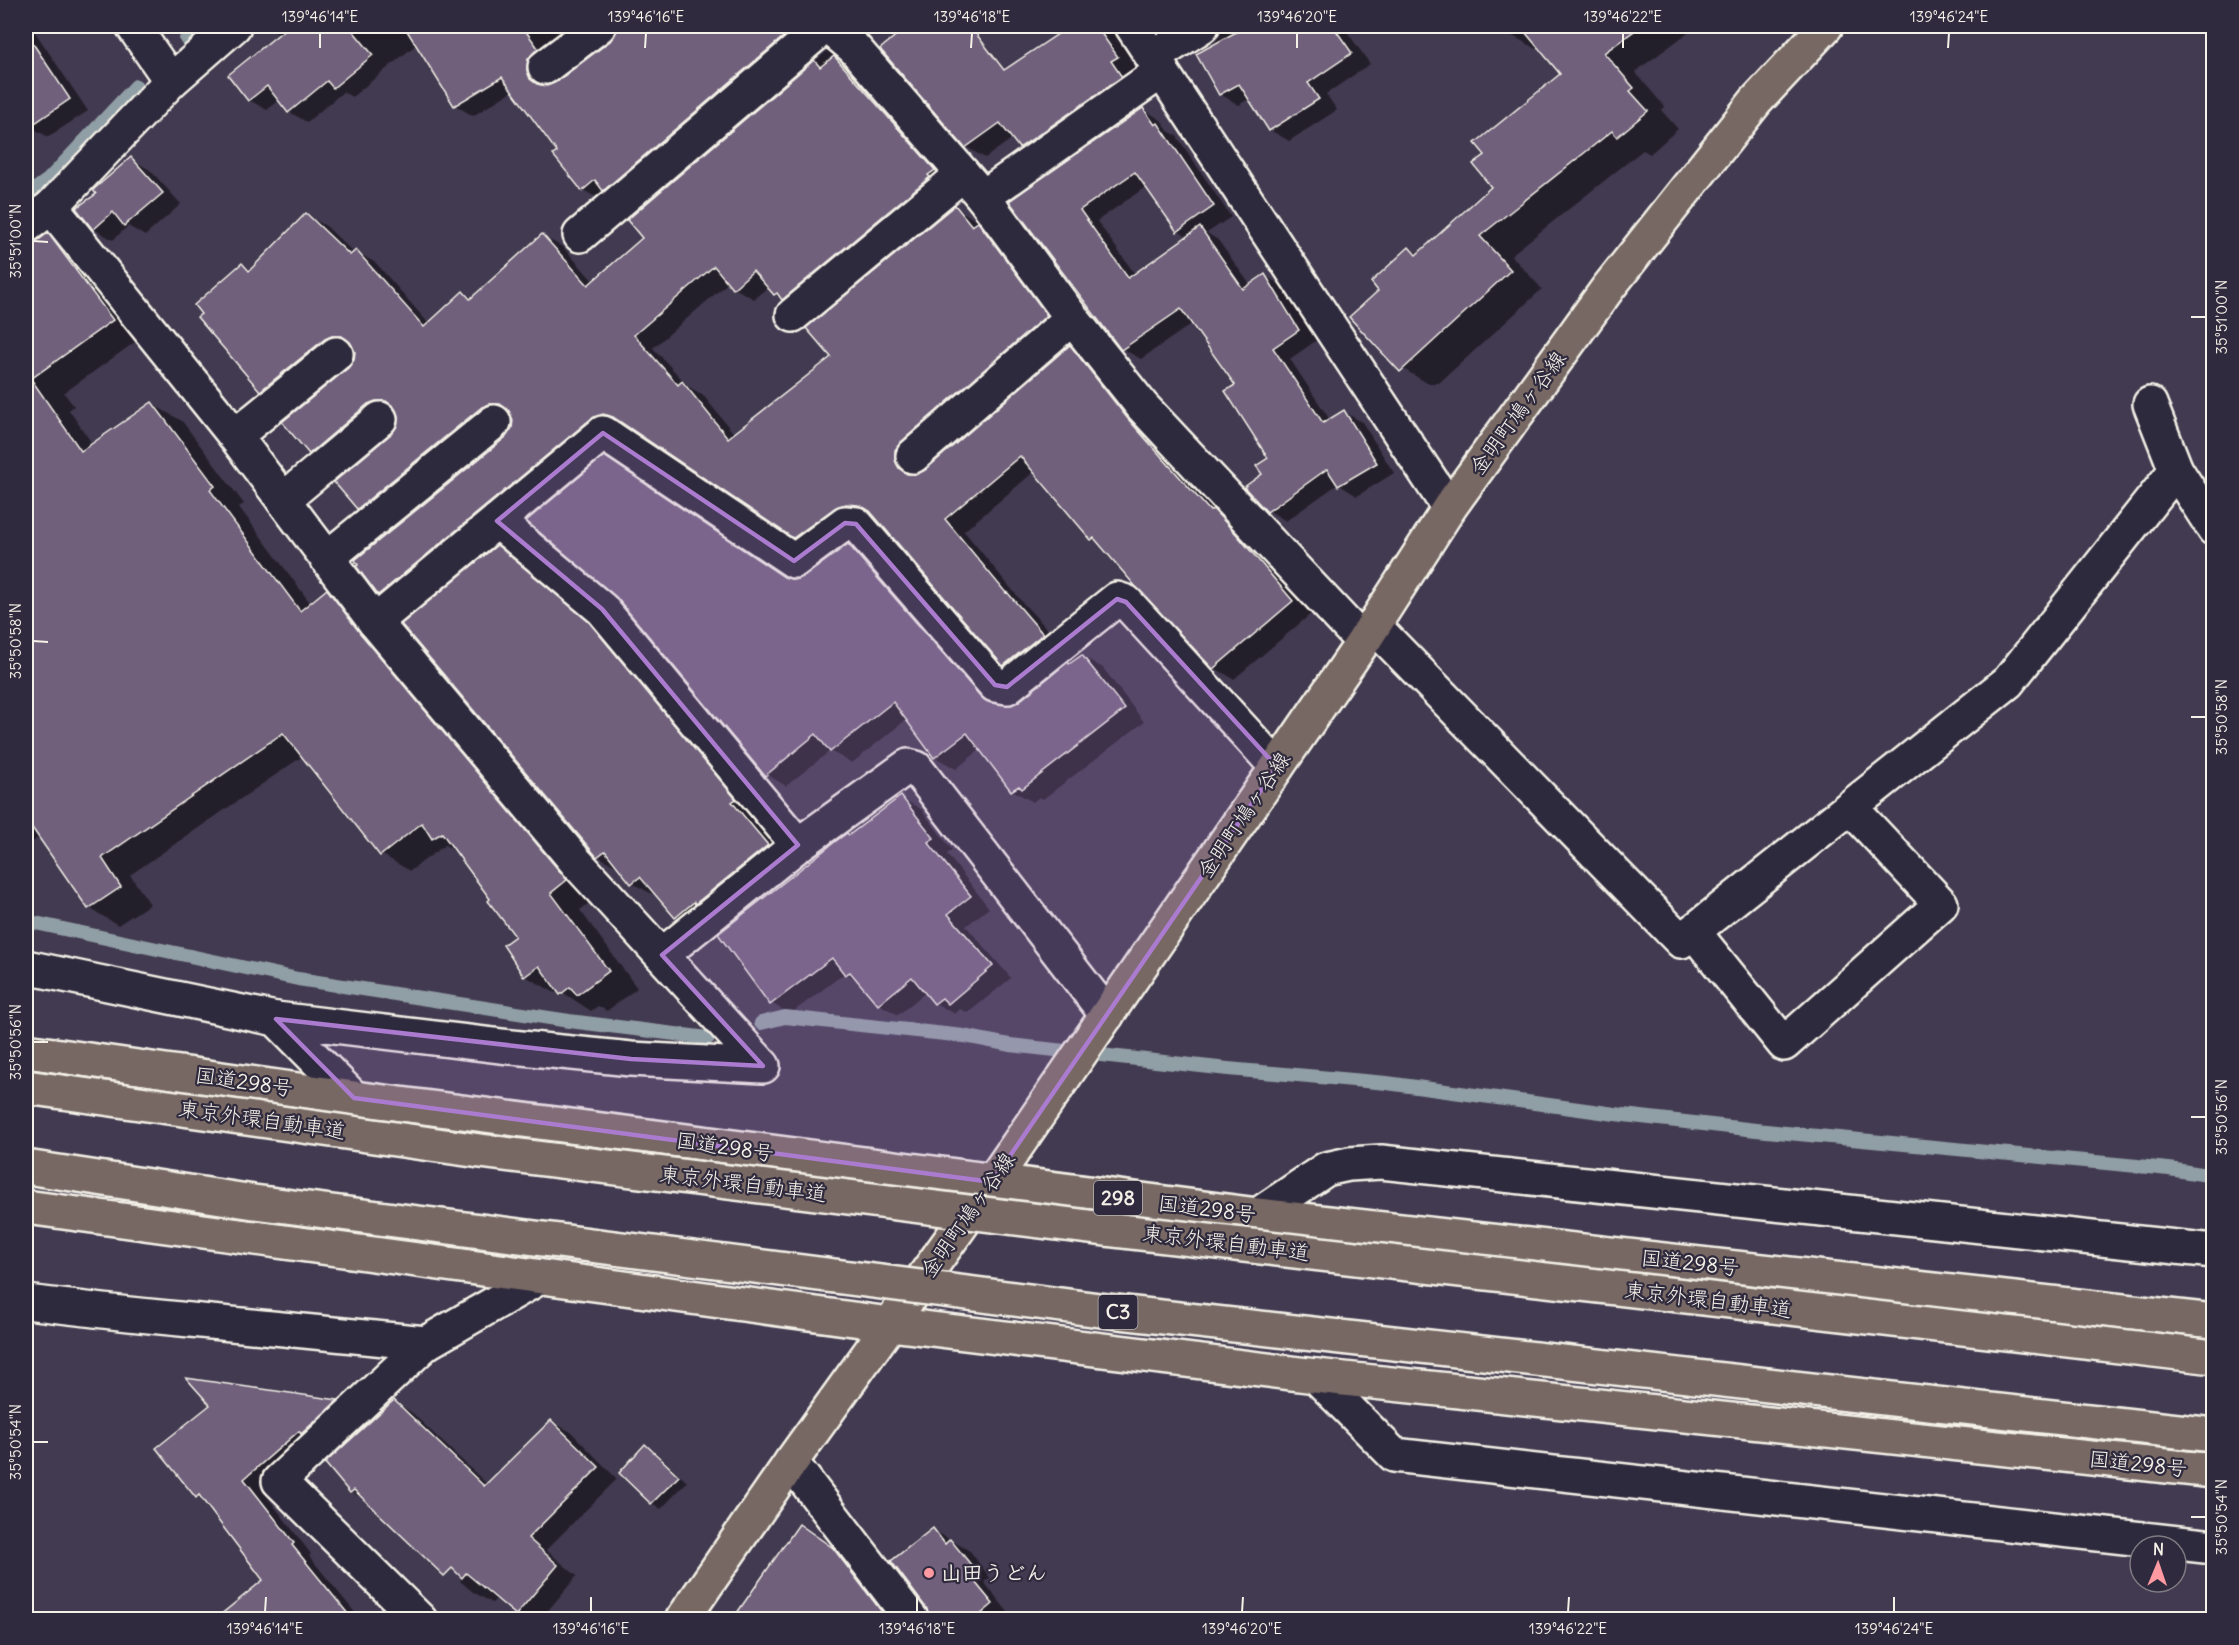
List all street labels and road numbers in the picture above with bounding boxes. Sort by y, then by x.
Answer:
street label: 金明町鳩ヶ谷線 [1463,345,1572,480]
street label: 金明町鳩ヶ谷線 [1191,746,1296,883]
street label: 国道298号 [193,1061,295,1102]
street label: 東京外環自動車道 [177,1094,347,1145]
street label: 国道298号 [674,1126,776,1167]
street label: 金明町鳩ヶ谷線 [914,1147,1021,1283]
street label: 東京外環自動車道 [658,1160,828,1207]
road number: 298 [1094,1181,1142,1215]
street label: 国道298号 [1156,1189,1258,1228]
street label: 東京外環自動車道 [1141,1219,1311,1266]
street label: 国道298号 [1640,1244,1741,1281]
street label: 東京外環自動車道 [1623,1276,1793,1323]
road number: C3 [1098,1295,1138,1329]
street label: 国道298号 [2088,1445,2189,1482]

